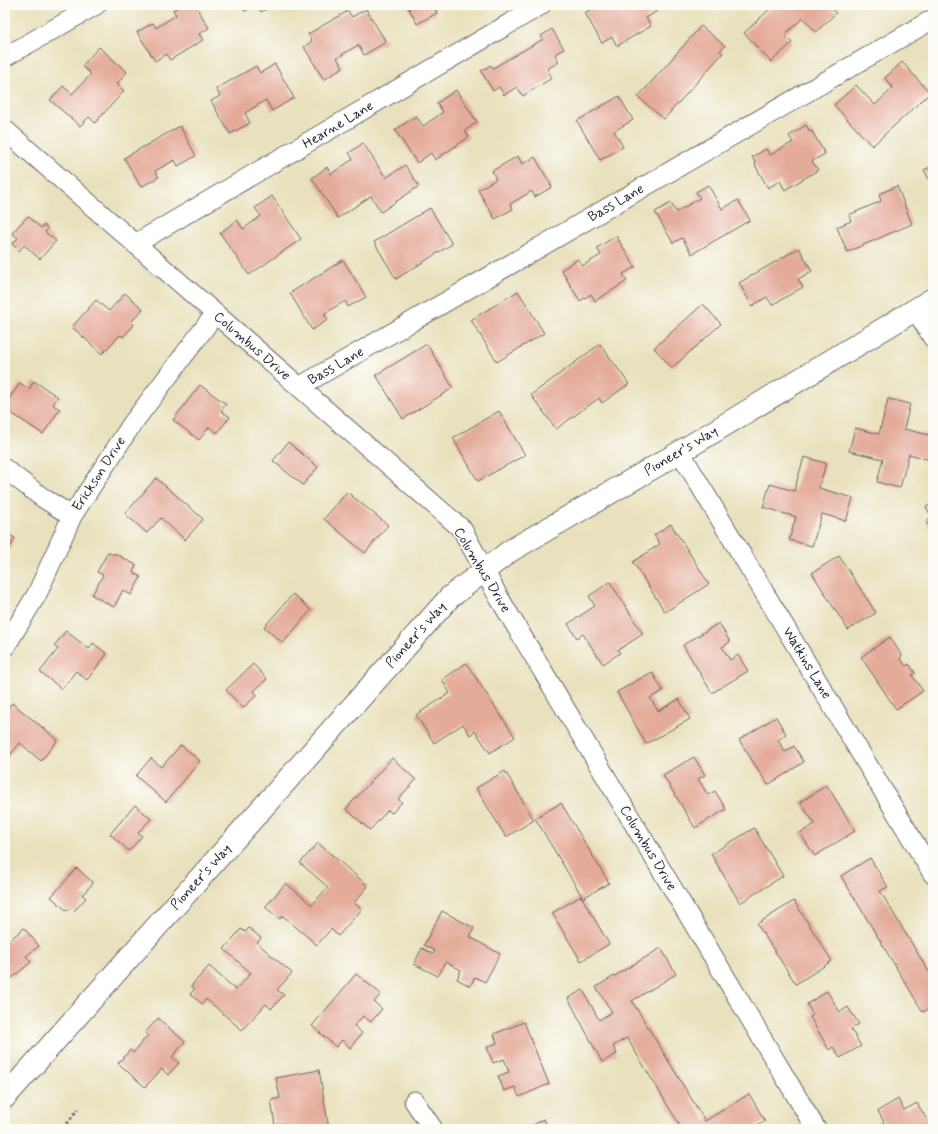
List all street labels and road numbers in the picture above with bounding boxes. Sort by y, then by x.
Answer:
street label: Hearne Lane [299,97,377,153]
street label: Bass Lane [585,180,647,226]
street label: Columbus Drive [210,308,294,384]
street label: Bass Lane [305,343,367,389]
street label: Pioneer's Way [641,422,721,480]
street label: Erickson Drive [68,433,130,515]
street label: Columbus Drive [449,524,515,616]
street label: Pioneer's Way [382,598,450,672]
street label: Watkins Lane [778,624,836,702]
street label: Columbus Drive [615,802,681,894]
street label: Pioneer's Way [167,840,235,914]

